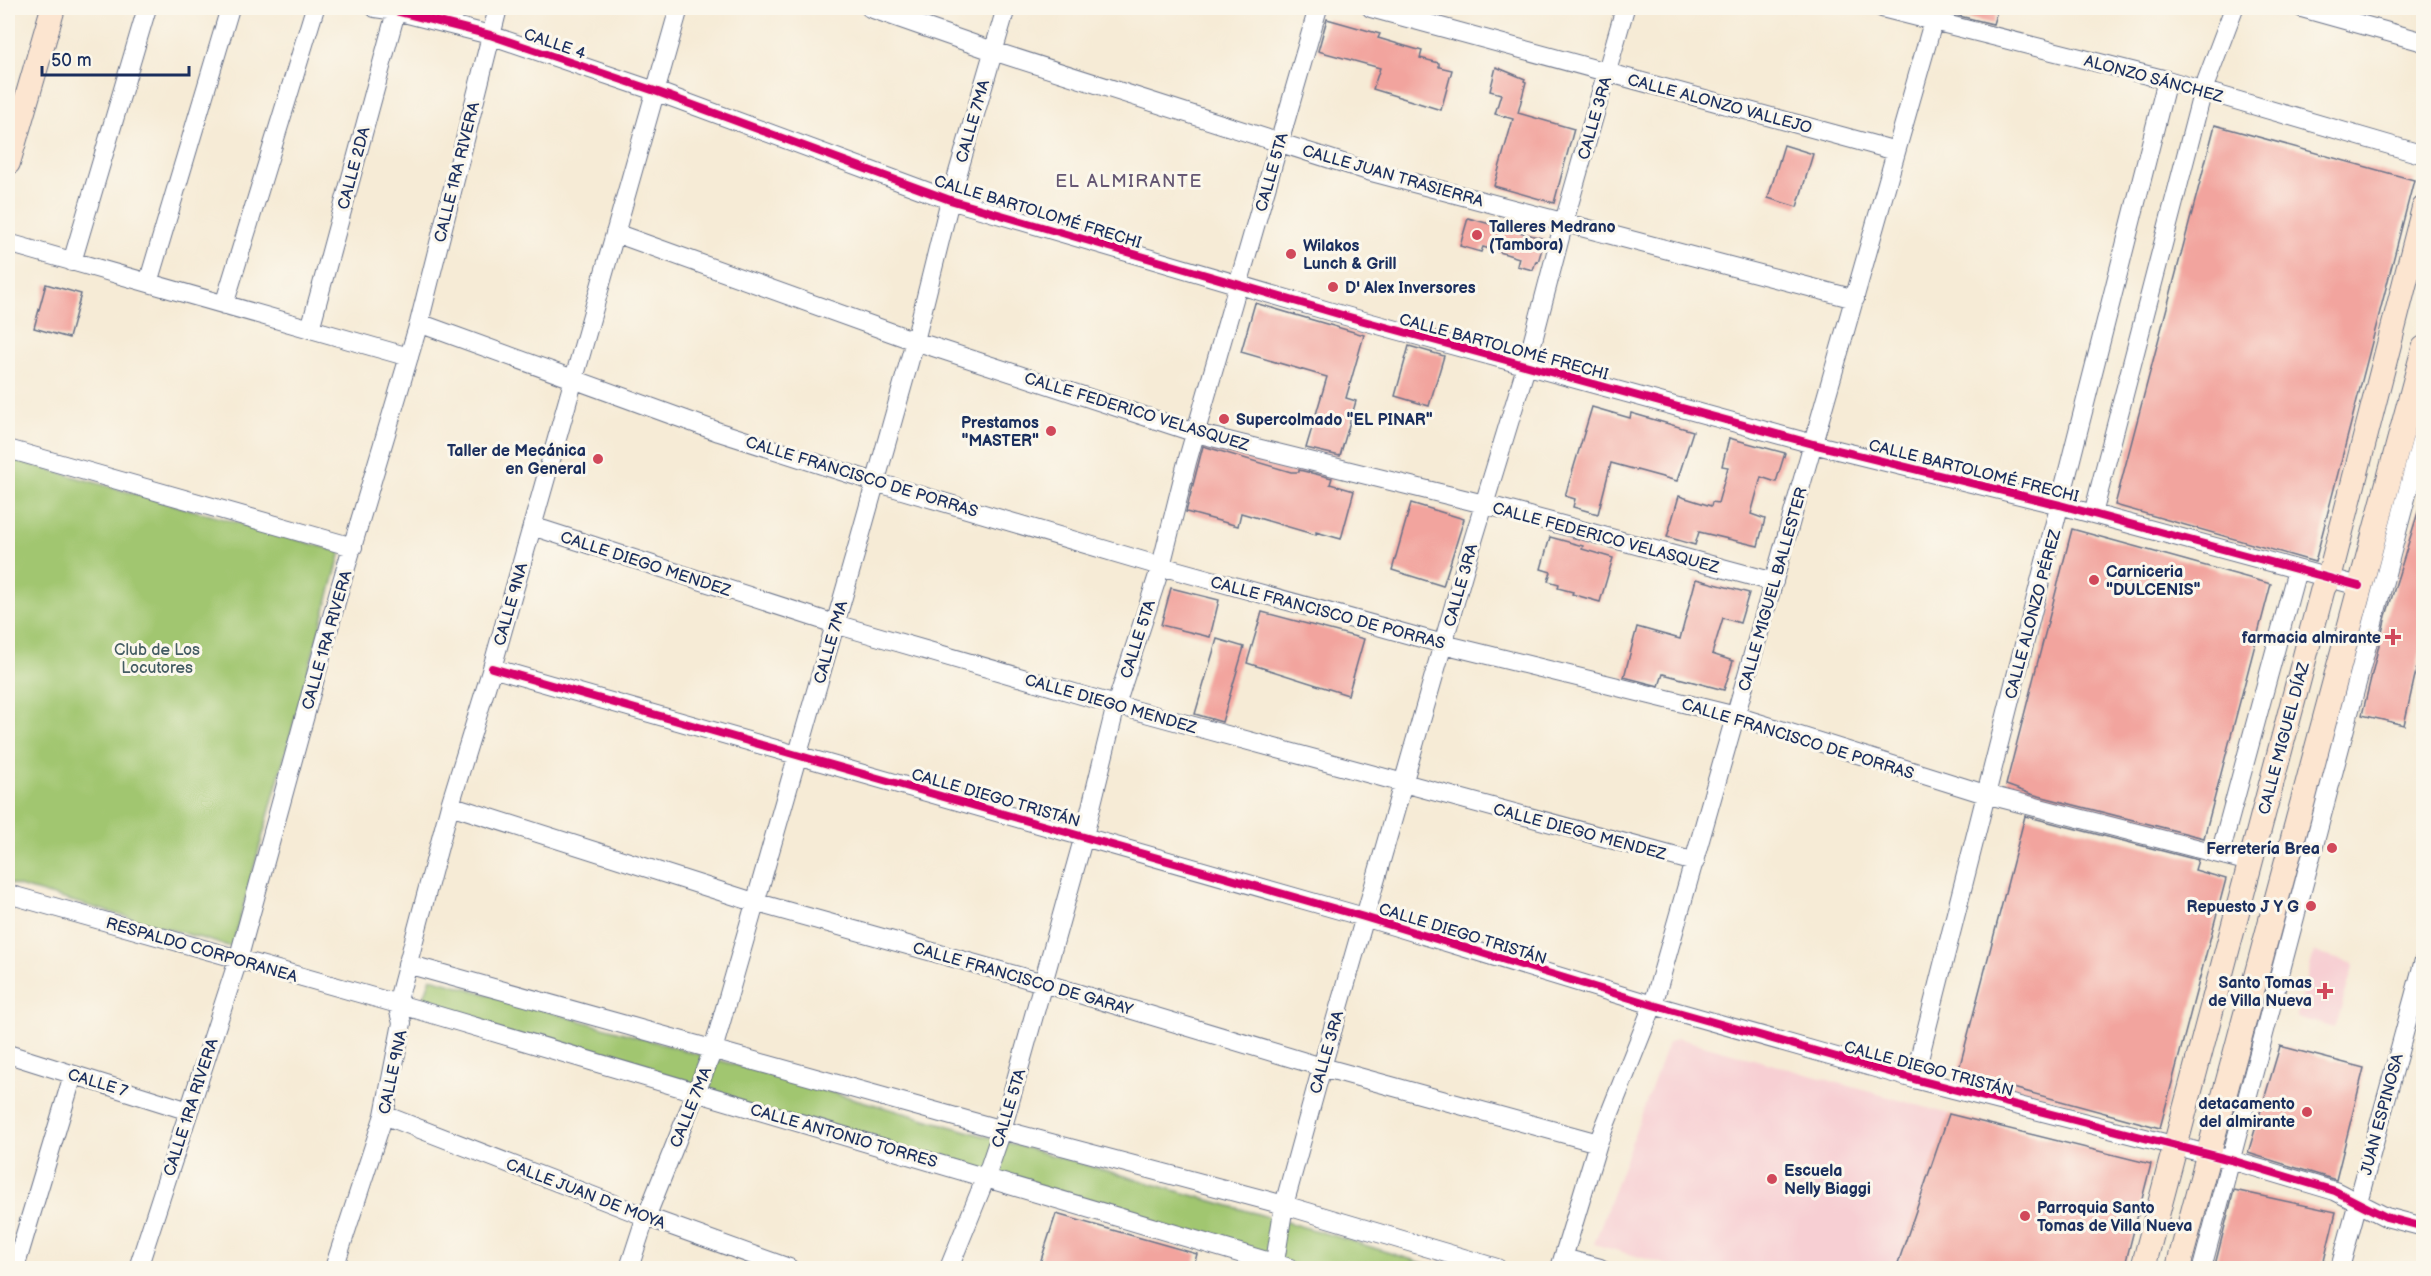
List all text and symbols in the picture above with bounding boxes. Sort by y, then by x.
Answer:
street label: CALLE 4 [521,25,588,64]
scale bar [42,39,189,77]
text: 50 m [51,50,92,71]
street label: ALONZO SÁNCHEZ [2082,50,2226,107]
street label: CALLE ALONZO VALLEJO [1625,71,1814,138]
street label: CALLE 3RA [1575,75,1616,162]
street label: CALLE 7MA [953,78,994,165]
street label: CALLE 1RA RIVERA [431,100,484,245]
street label: CALLE 2DA [334,125,375,212]
street label: CALLE 5TA [1252,130,1293,214]
street label: CALLE JUAN TRASIERRA [1300,141,1486,211]
street label: CALLE BARTOLOMÉ FRECHI [932,170,1144,253]
district label: EL ALMIRANTE [1055,171,1203,192]
place label: Talleres Medrano (Tambora) [1489,218,1616,255]
marker: Talleres Medrano (Tambora) [1470,228,1484,242]
place label: Wilakos Lunch & Grill [1303,237,1397,274]
marker: Wilakos Lunch & Grill [1284,247,1298,261]
place label: D' Alex Inversores [1345,279,1476,298]
marker: D' Alex Inversores [1326,280,1340,294]
street label: CALLE BARTOLOMÉ FRECHI [1397,308,1611,385]
street label: CALLE FEDERICO VELASQUEZ [1022,369,1251,456]
place label: Supercolmado "EL PINAR" [1236,411,1433,430]
marker: Supercolmado "EL PINAR" [1217,412,1231,426]
place label: Prestamos "MASTER" [961,414,1039,451]
marker: Prestamos "MASTER" [1044,424,1058,438]
street label: CALLE FRANCISCO DE PORRAS [743,433,980,522]
street label: CALLE BARTOLOMÉ FRECHI [1867,434,2081,507]
place label: Taller de Mecánica en General [447,442,586,479]
marker: Taller de Mecánica en General [591,452,605,466]
street label: CALLE MIGUEL BALLESTER [1735,485,1812,694]
street label: CALLE FEDERICO VELASQUEZ [1490,499,1721,578]
street label: CALLE ALONZO PÉREZ [2000,527,2065,701]
street label: CALLE DIEGO MENDEZ [558,528,733,601]
street label: CALLE 3RA [1441,542,1482,629]
street label: CALLE 9NA [491,561,532,648]
place label: Carniceria "DULCENIS" [2106,563,2200,600]
street label: CALLE 1RA RIVERA [298,568,356,712]
street label: CALLE FRANCISCO DE PORRAS [1208,573,1447,654]
marker: Carniceria "DULCENIS" [2087,573,2101,587]
street label: CALLE 5TA [1117,598,1160,681]
street label: CALLE 7MA [811,599,852,686]
place label: farmacia almirante [2242,629,2381,648]
marker: farmacia almirante [2386,630,2400,644]
park label: Club de Los Locutores [114,641,200,678]
street label: CALLE MIGUEL DÍAZ [2253,659,2314,817]
street label: CALLE DIEGO MENDEZ [1022,671,1199,738]
street label: CALLE FRANCISCO DE PORRAS [1679,695,1916,784]
street label: CALLE DIEGO TRISTÁN [909,763,1083,832]
street label: CALLE DIEGO MENDEZ [1491,800,1668,865]
place label: Ferretería Brea [2206,840,2320,859]
marker: Ferretería Brea [2325,841,2339,855]
street label: CALLE DIEGO TRISTÁN [1376,898,1549,969]
place label: Repuesto J Y G [2187,898,2299,917]
marker: Repuesto J Y G [2304,899,2318,913]
street label: RESPALDO CORPORANEA [104,914,300,987]
street label: CALLE FRANCISCO DE GARAY [910,939,1135,1020]
place label: Santo Tomas de Villa Nueva [2208,974,2312,1011]
marker: Santo Tomas de Villa Nueva [2316,982,2334,1000]
street label: CALLE 3RA [1307,1009,1348,1096]
street label: CALLE 9NA [375,1028,412,1116]
street label: CALLE 1RA RIVERA [160,1036,223,1179]
street label: CALLE DIEGO TRISTÁN [1842,1036,2016,1101]
street label: JUAN ESPINOSA [2357,1051,2408,1177]
street label: CALLE 7MA [667,1064,716,1151]
street label: CALLE 7 [65,1065,130,1102]
street label: CALLE 5TA [988,1067,1030,1150]
place label: detacamento del almirante [2198,1095,2295,1132]
street label: CALLE ANTONIO TORRES [748,1101,939,1172]
marker: detacamento del almirante [2300,1105,2314,1119]
street label: CALLE JUAN DE MOYA [503,1155,668,1234]
place label: Escuela Nelly Biaggi [1784,1162,1871,1199]
marker: Escuela Nelly Biaggi [1765,1172,1779,1186]
place label: Parroquia Santo Tomas de Villa Nueva [2037,1199,2192,1236]
marker: Parroquia Santo Tomas de Villa Nueva [2018,1209,2032,1223]

